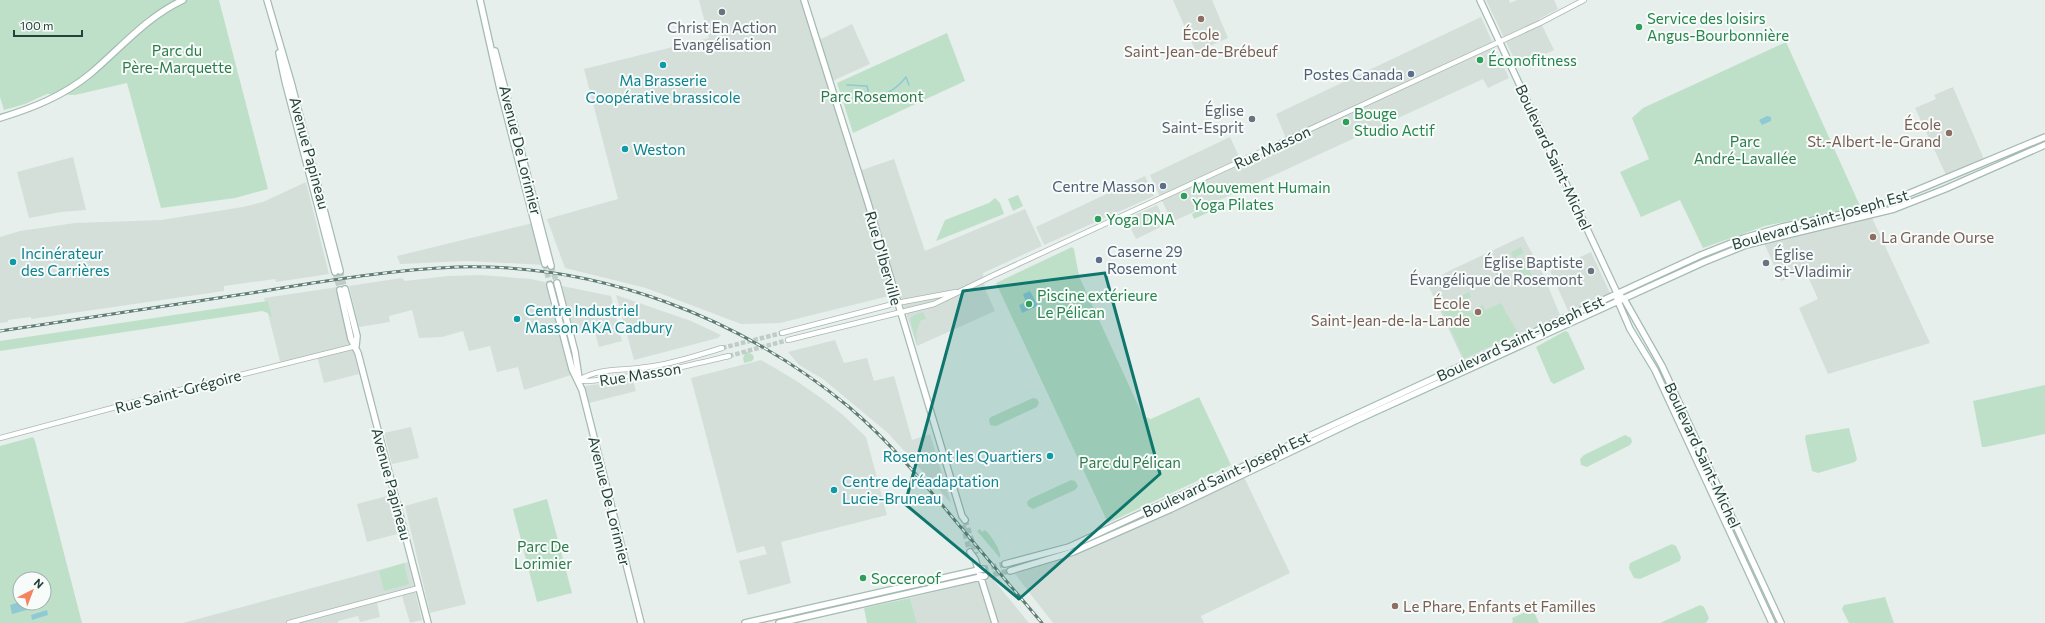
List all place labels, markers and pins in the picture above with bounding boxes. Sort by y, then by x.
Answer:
marker: Christ En Action Evangélisation [717,7,727,17]
place label: Service des loisirs Angus-Bourbonnière [1647,9,1789,44]
marker: École Saint-Jean-de-Brébeuf [1196,14,1206,24]
place label: Christ En Action Evangélisation [667,18,777,53]
marker: Service des loisirs Angus-Bourbonnière [1634,22,1644,32]
place label: École Saint-Jean-de-Brébeuf [1124,24,1278,60]
place label: Éconofitness [1488,50,1577,69]
marker: Éconofitness [1475,55,1485,65]
marker: Ma Brasserie Coopérative brassicole [658,60,668,70]
place label: Postes Canada [1304,65,1403,83]
marker: Postes Canada [1406,69,1416,79]
place label: Ma Brasserie Coopérative brassicole [585,71,741,106]
place label: Église Saint-Esprit [1162,100,1244,136]
place label: Bouge Studio Actif [1354,104,1435,139]
marker: Église Saint-Esprit [1247,114,1257,124]
place label: École St.-Albert-le-Grand [1807,114,1941,150]
marker: Bouge Studio Actif [1341,117,1351,127]
marker: École St.-Albert-le-Grand [1944,128,1954,138]
place label: Weston [633,140,686,158]
marker: Weston [620,144,630,154]
place label: Centre Masson [1052,177,1155,195]
place label: Mouvement Humain Yoga Pilates [1192,178,1331,213]
marker: Centre Masson [1158,181,1168,191]
marker: Mouvement Humain Yoga Pilates [1179,191,1189,201]
place label: Yoga DNA [1106,210,1175,228]
marker: Yoga DNA [1093,214,1103,224]
place label: La Grande Ourse [1881,228,1994,246]
marker: La Grande Ourse [1868,232,1878,242]
place label: Caserne 29 Rosemont [1107,242,1183,277]
place label: Incinérateur des Carrières [21,244,110,279]
place label: Église St-Vladimir [1774,244,1852,280]
place label: Église Baptiste Évangélique de Rosemont [1410,252,1583,288]
marker: Caserne 29 Rosemont [1094,255,1104,265]
marker: Incinérateur des Carrières [8,257,18,267]
marker: Église St-Vladimir [1761,258,1771,268]
marker: Église Baptiste Évangélique de Rosemont [1586,266,1596,276]
place label: Piscine extérieure Le Pélican [1037,286,1157,321]
place label: École Saint-Jean-de-la-Lande [1311,293,1470,329]
marker: Piscine extérieure Le Pélican [1024,299,1034,309]
place label: Centre Industriel Masson AKA Cadbury [525,301,673,336]
marker: École Saint-Jean-de-la-Lande [1473,307,1483,317]
marker: Centre Industriel Masson AKA Cadbury [512,314,522,324]
place label: Rosemont les Quartiers [883,447,1042,465]
marker: Rosemont les Quartiers [1045,451,1055,461]
place label: Centre de réadaptation Lucie-Bruneau [842,472,999,507]
marker: Centre de réadaptation Lucie-Bruneau [829,485,839,495]
place label: Socceroof [871,569,941,587]
marker: Socceroof [858,573,868,583]
place label: Le Phare, Enfants et Familles [1403,597,1596,615]
marker: Le Phare, Enfants et Familles [1390,601,1400,611]

